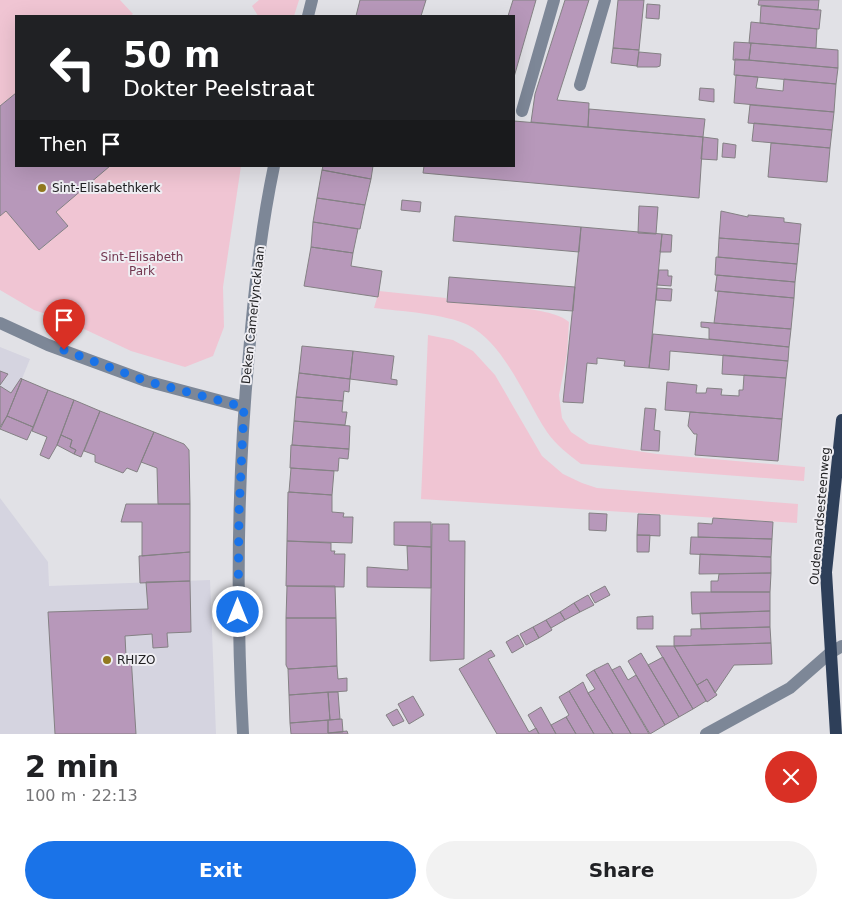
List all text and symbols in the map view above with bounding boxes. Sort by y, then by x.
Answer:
icon: left [40,35,105,100]
text: 50 m [123,35,220,75]
text: Dokter Peelstraat [123,76,315,101]
icon: arrive [97,130,125,158]
text: Then [40,133,87,155]
place label: Sint-Elisabethkerk [52,181,161,195]
marker: Sint-Elisabethkerk [36,182,48,194]
street label: Deken Camerlyncklaan [239,245,267,385]
park label: Sint-Elisabeth Park [101,250,183,278]
pin [43,299,85,350]
icon: arrive [50,306,78,334]
street label: Oudenaardsesteenweg [807,446,833,586]
position arrow [211,585,263,637]
place label: RHIZO [117,653,156,667]
marker: RHIZO [101,654,113,666]
text: 2 min [25,749,119,784]
button: close [765,751,817,803]
text: 100 m · 22:13 [25,786,138,805]
button: Exit [25,841,416,899]
button: Share [426,841,817,899]

